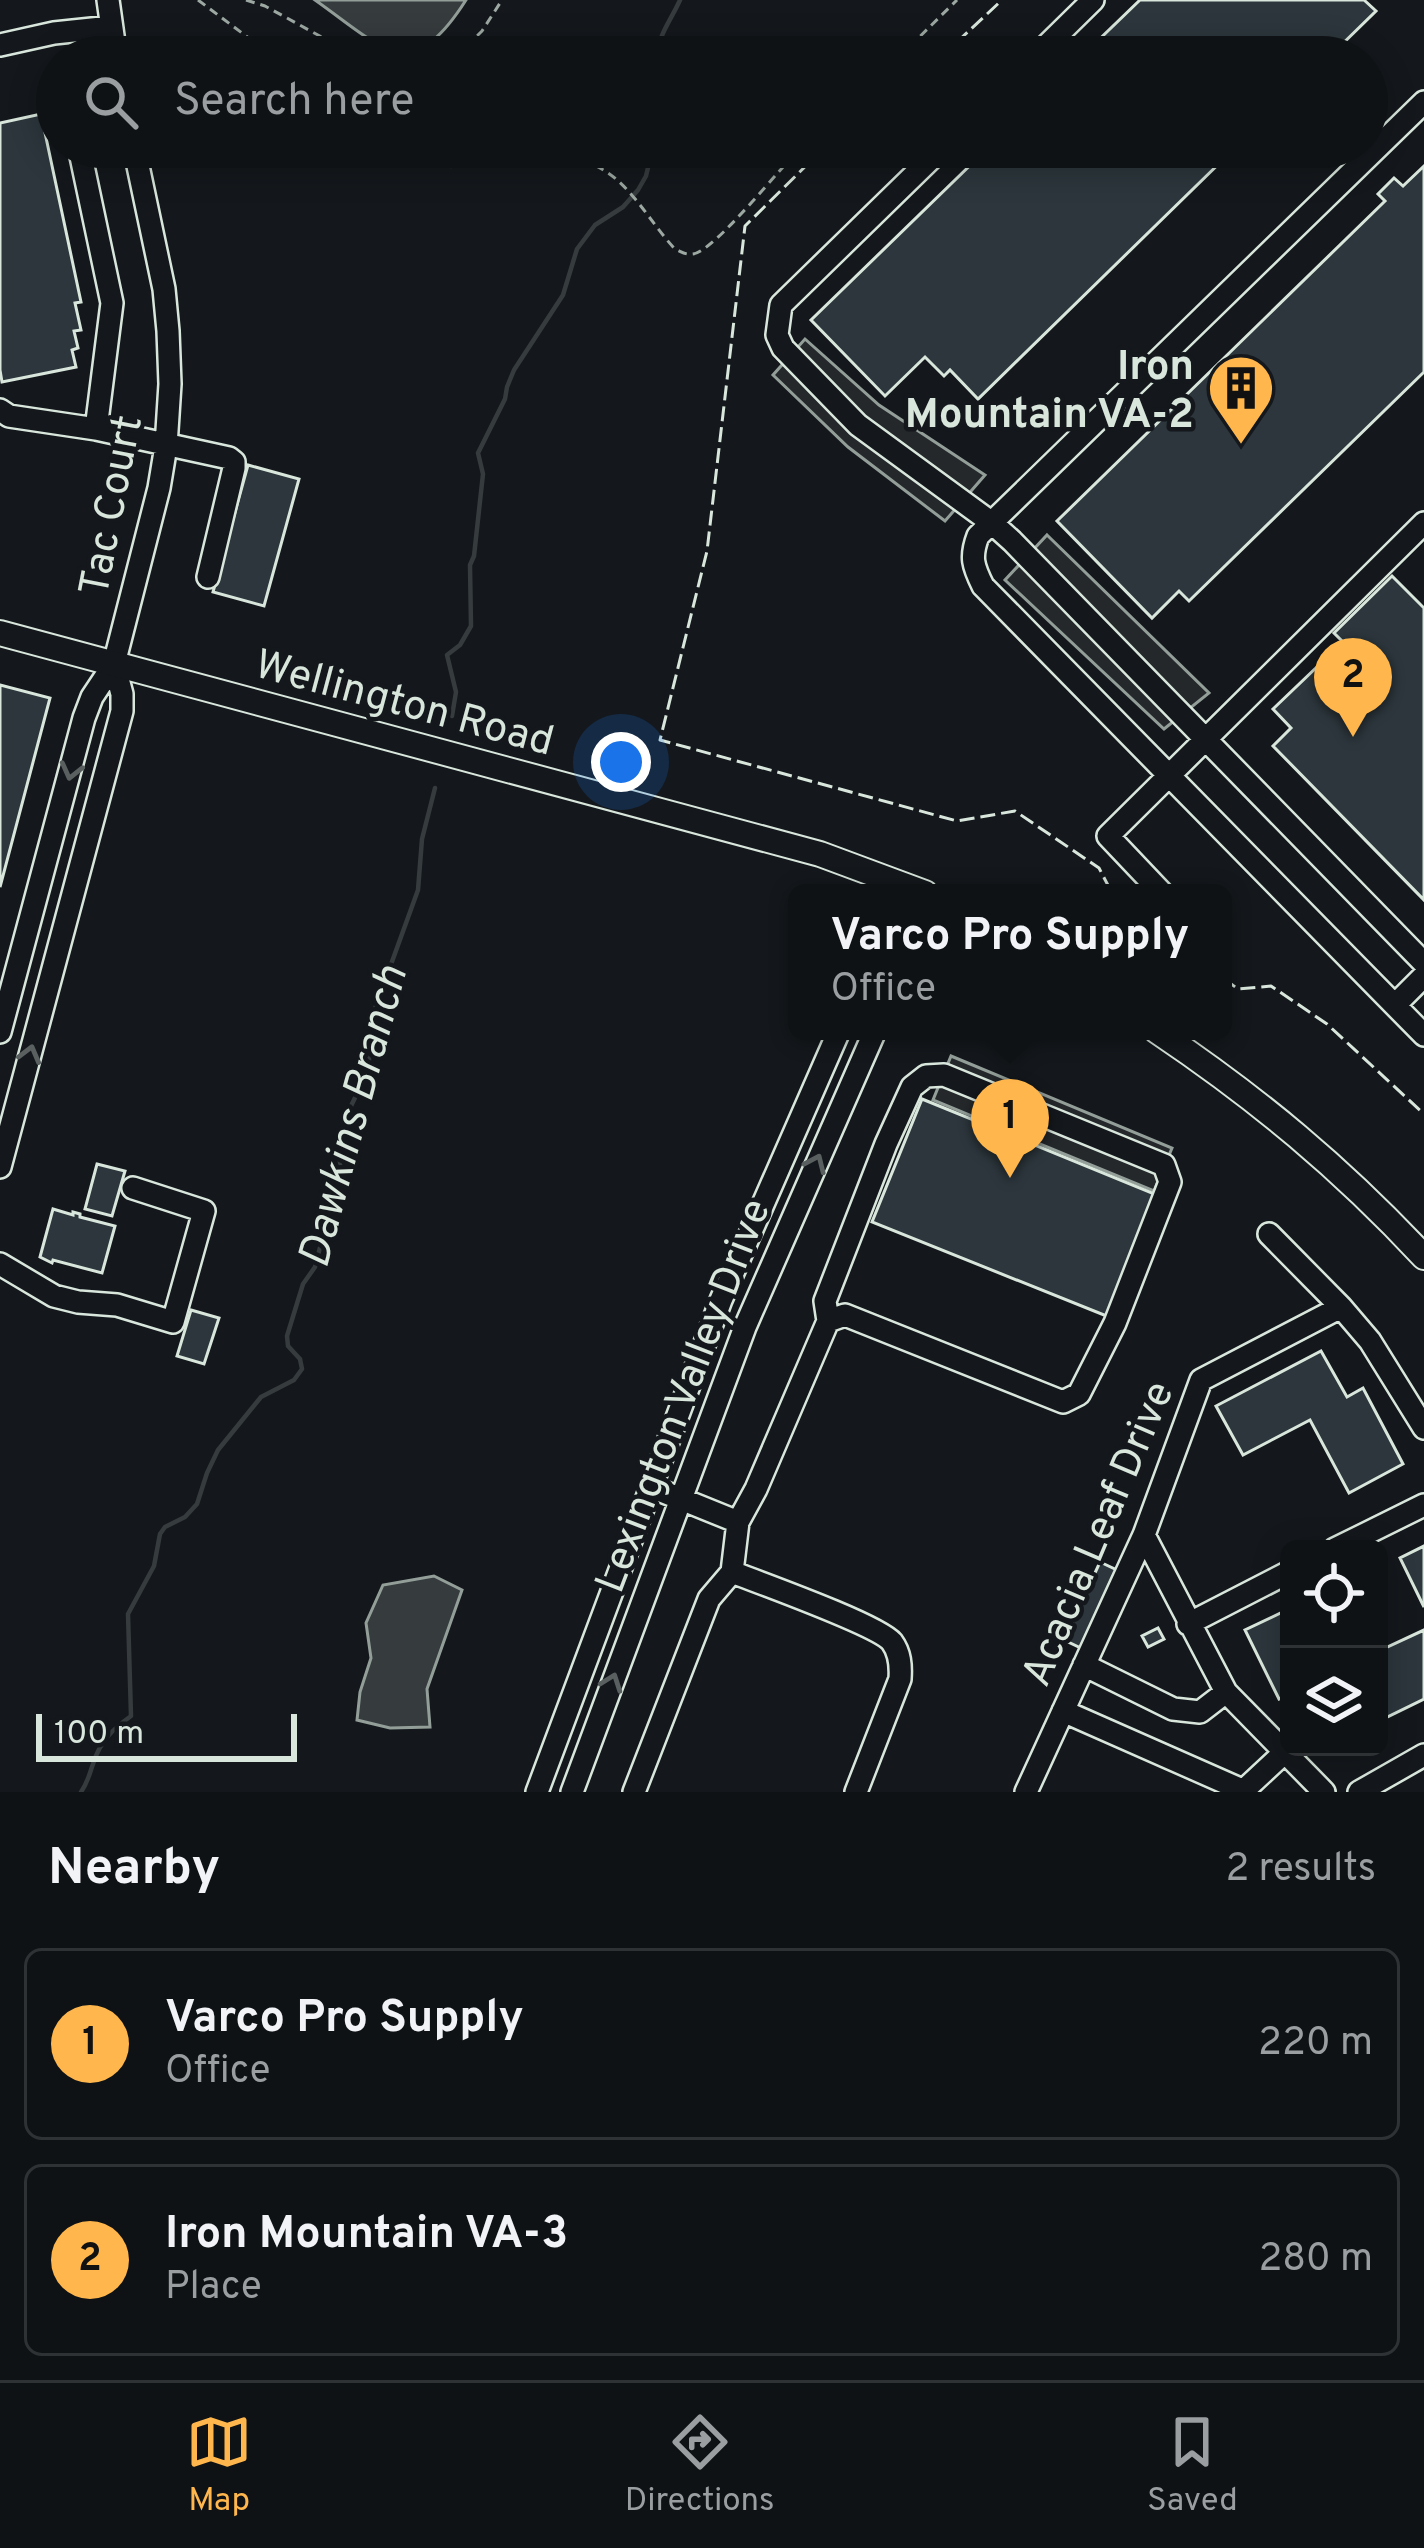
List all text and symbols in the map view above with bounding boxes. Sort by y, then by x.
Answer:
search box [36,36,1388,168]
icon: search [78,69,144,135]
text: Search here [174,74,414,131]
place label: Iron Mountain VA-2 [905,342,1194,443]
building icon: Iron Mountain VA-2 [1206,353,1276,447]
street label: Tac Court [70,411,157,601]
pin: 2 [1314,638,1392,737]
street label: Wellington Road [249,640,559,771]
your location [591,732,651,792]
one-way arrow [60,760,85,781]
popup [788,884,1232,1040]
text: Varco Pro Supply [831,909,1189,966]
water label: Dawkins Branch [288,960,423,1274]
text: Office [831,966,936,1015]
one-way arrow [16,1044,41,1064]
pin: 1 [971,1079,1049,1178]
one-way arrow [802,1154,825,1175]
street label: Lexington Valley Drive [586,1192,785,1601]
street label: Acacia Leaf Drive [1012,1374,1188,1695]
map controls [1280,1540,1388,1756]
button: locate [1280,1540,1388,1648]
button: layers [1280,1648,1388,1756]
one-way arrow [598,1673,622,1694]
scale bar [36,1708,297,1761]
text: 100 m [54,1714,144,1756]
text: Nearby [48,1838,220,1903]
text: 2 results [1225,1846,1376,1895]
text: Varco Pro Supply [165,1991,524,2048]
text: 1 [82,2020,98,2069]
text: 220 m [1258,2020,1373,2069]
text: Office [165,2048,270,2097]
text: Iron Mountain VA-3 [165,2207,568,2264]
text: 2 [78,2236,102,2285]
text: 280 m [1258,2236,1373,2285]
text: Place [165,2264,262,2313]
tab: Map [186,2409,252,2523]
tab: Directions [625,2409,775,2523]
tab: Saved [1147,2409,1238,2523]

